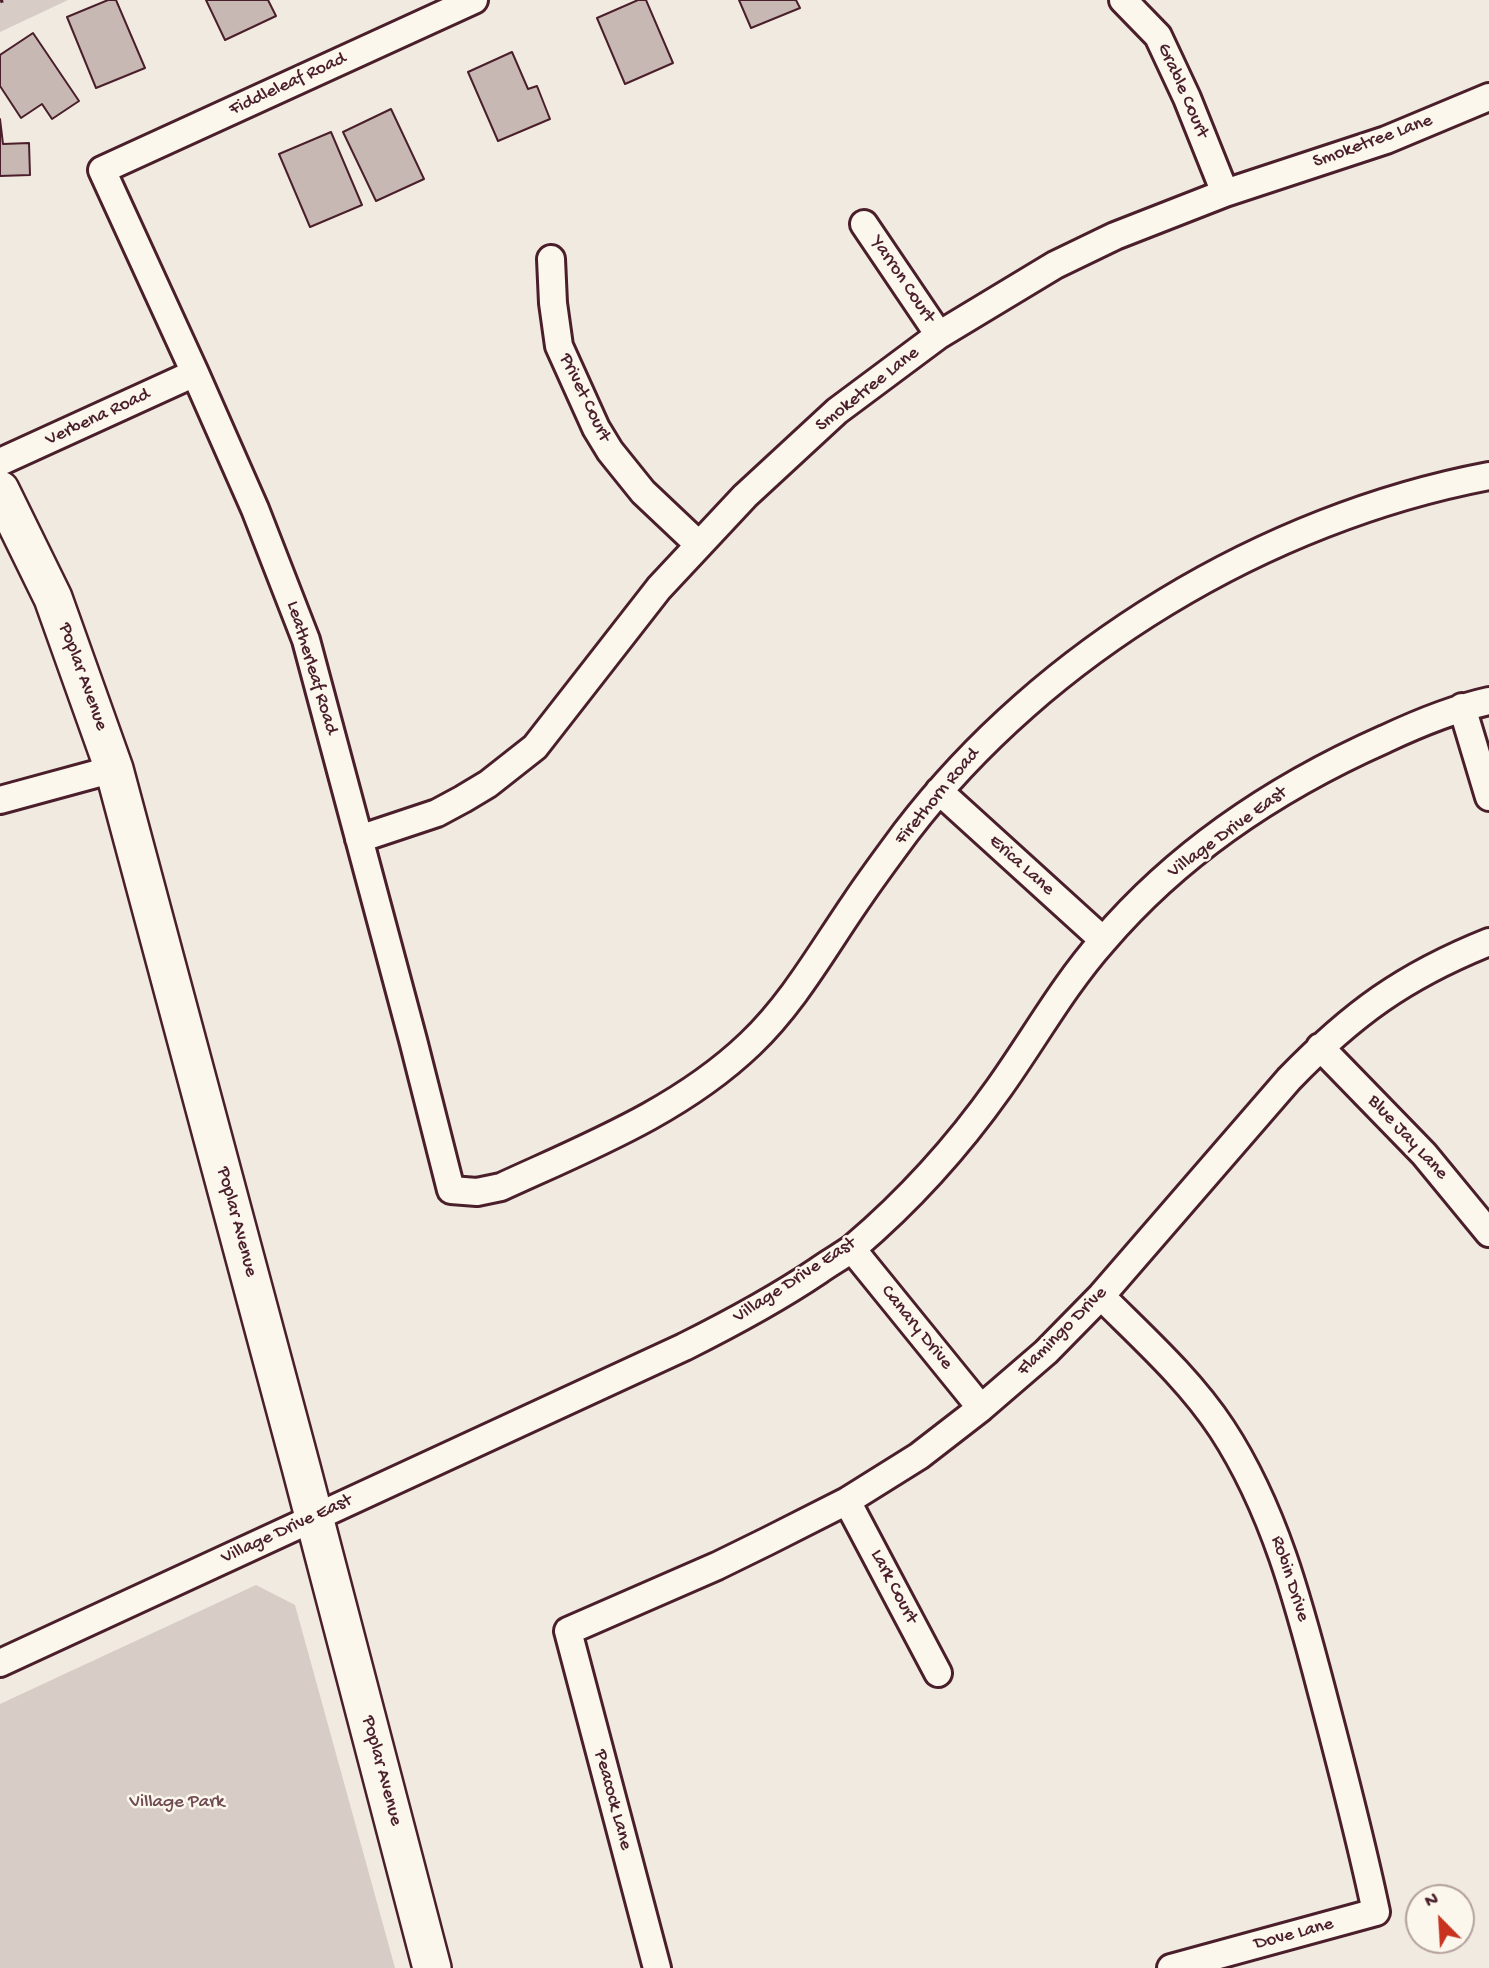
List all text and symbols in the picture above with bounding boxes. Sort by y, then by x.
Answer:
street label: Grable Court [1151,40,1213,142]
street label: Fiddleleaf Road [226,48,350,122]
street label: Smoketree Lane [1310,110,1436,174]
street label: Yarron Court [865,232,939,328]
street label: Smoketree Lane [812,342,924,438]
street label: Privet Court [553,350,615,446]
street label: Verbena Road [42,384,154,452]
street label: Leatherleaf Road [280,599,342,737]
street label: Poplar Avenue [52,620,112,734]
street label: Firethorn Road [891,744,985,850]
street label: Village Drive East [1164,782,1292,884]
street label: Erica Lane [983,831,1059,901]
street label: Blue Jay Lane [1362,1091,1452,1185]
street label: Poplar Avenue [210,1165,262,1279]
street label: Village Drive East [729,1233,861,1329]
street label: Canary Drive [875,1281,957,1375]
street label: Flamingo Drive [1013,1282,1113,1382]
street label: Village Drive East [218,1490,356,1570]
street label: Robin Drive [1264,1533,1314,1625]
street label: Lark Court [864,1546,922,1628]
street label: Poplar Avenue [355,1714,407,1828]
street label: Peacock Lane [588,1747,636,1853]
park label: Village Park [130,1792,224,1814]
north arrow [1405,1884,1475,1954]
text: N [1422,1888,1442,1914]
street label: Dove Lane [1252,1913,1336,1957]

